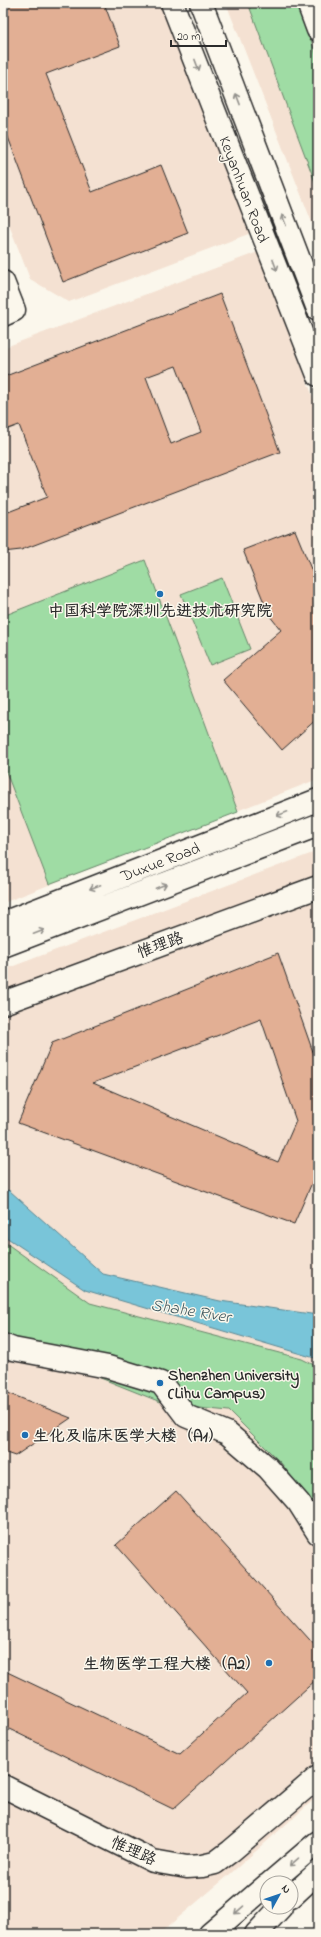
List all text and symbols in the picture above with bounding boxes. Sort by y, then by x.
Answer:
scale bar [171,22,226,48]
text: 20 m [177,28,200,46]
one-way arrow [193,59,201,71]
one-way arrow [233,93,241,105]
street label: Keyanhuan Road [212,133,274,246]
one-way arrow [280,215,288,227]
one-way arrow [271,258,279,270]
marker: 中国科学院深圳先进技术研究院 [155,589,165,599]
place label: 中国科学院深圳先进技术研究院 [48,600,272,624]
one-way arrow [276,810,288,818]
street label: Duxue Road [117,837,204,889]
one-way arrow [154,881,166,889]
one-way arrow [90,883,102,891]
street label: 惟理路 [134,926,187,965]
one-way arrow [33,928,45,936]
water label: Shahe River [149,1293,235,1331]
place label: Shenzhen University (Lihu Campus) [167,1364,299,1406]
marker: Shenzhen University (Lihu Campus) [155,1378,165,1388]
place label: 生化及临床医学大楼（A1） [33,1425,224,1449]
marker: 生化及临床医学大楼（A1） [20,1430,30,1440]
place label: 生物医学工程大楼（A2） [83,1653,261,1677]
marker: 生物医学工程大楼（A2） [264,1658,274,1668]
street label: 惟理路 [106,1831,160,1873]
one-way arrow [289,1858,299,1867]
north arrow [259,1875,299,1915]
text: N [277,1881,294,1897]
one-way arrow [233,1905,244,1914]

